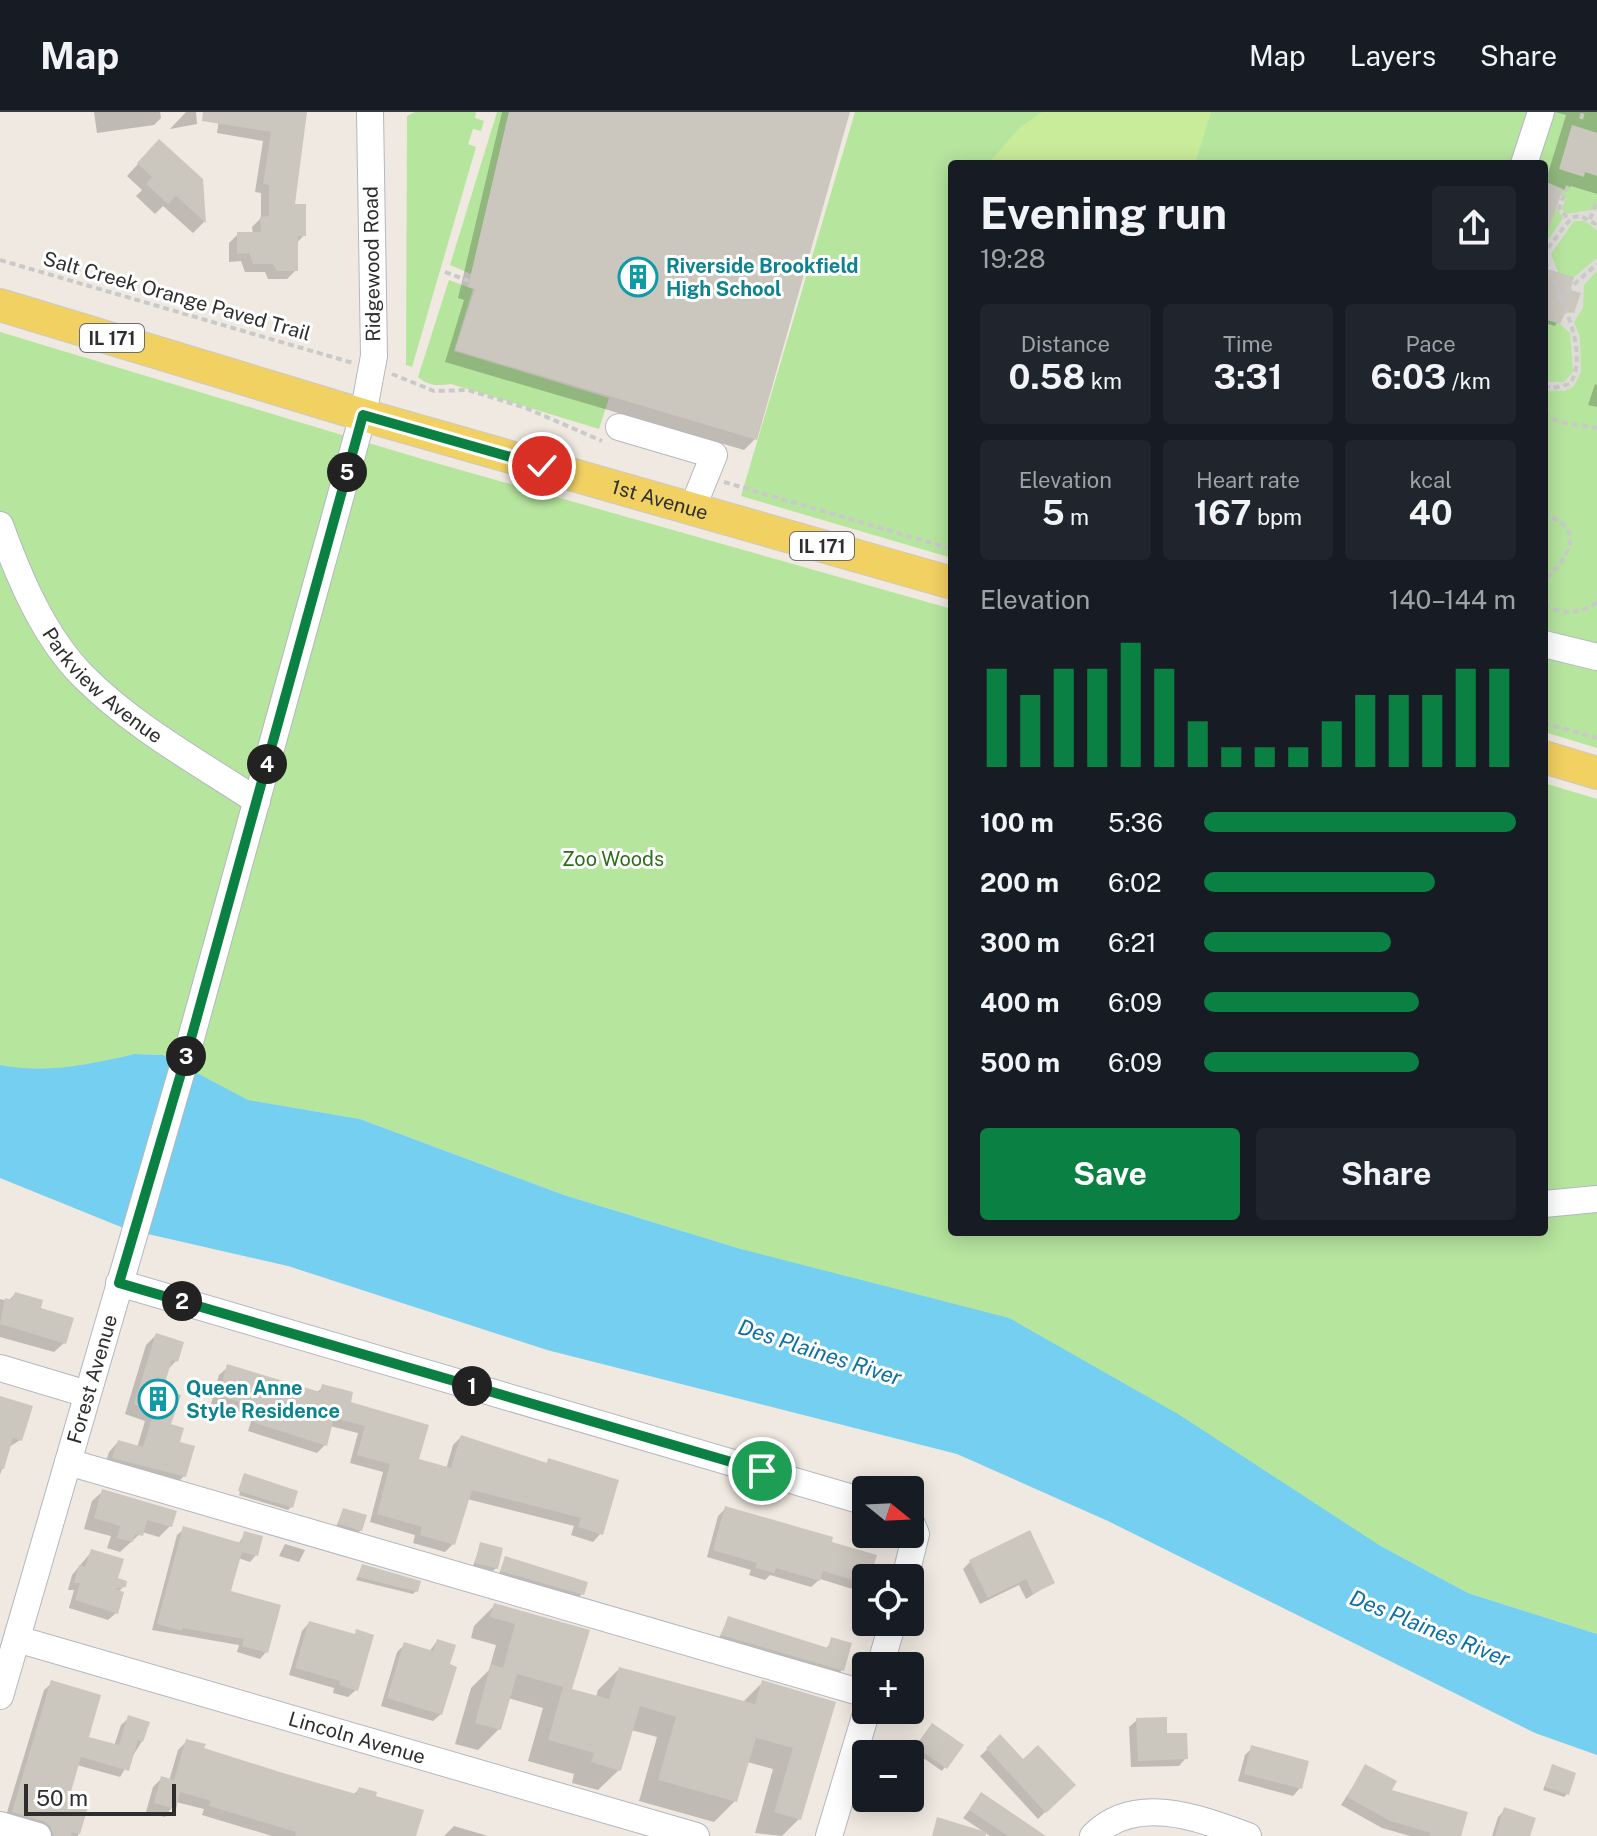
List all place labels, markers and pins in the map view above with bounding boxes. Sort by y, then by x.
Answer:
place label: Riverside Brookfield High School [666,254,859,301]
building icon: Riverside Brookfield High School [617,256,659,298]
pin [508,432,576,500]
pin: 5 [327,452,367,492]
pin: 4 [247,744,287,784]
pin: 3 [166,1036,206,1076]
pin: 2 [162,1281,202,1321]
pin: 1 [452,1366,492,1406]
place label: Queen Anne Style Residence [186,1376,340,1423]
building icon: Queen Anne Style Residence [137,1378,179,1420]
pin [728,1437,796,1505]

